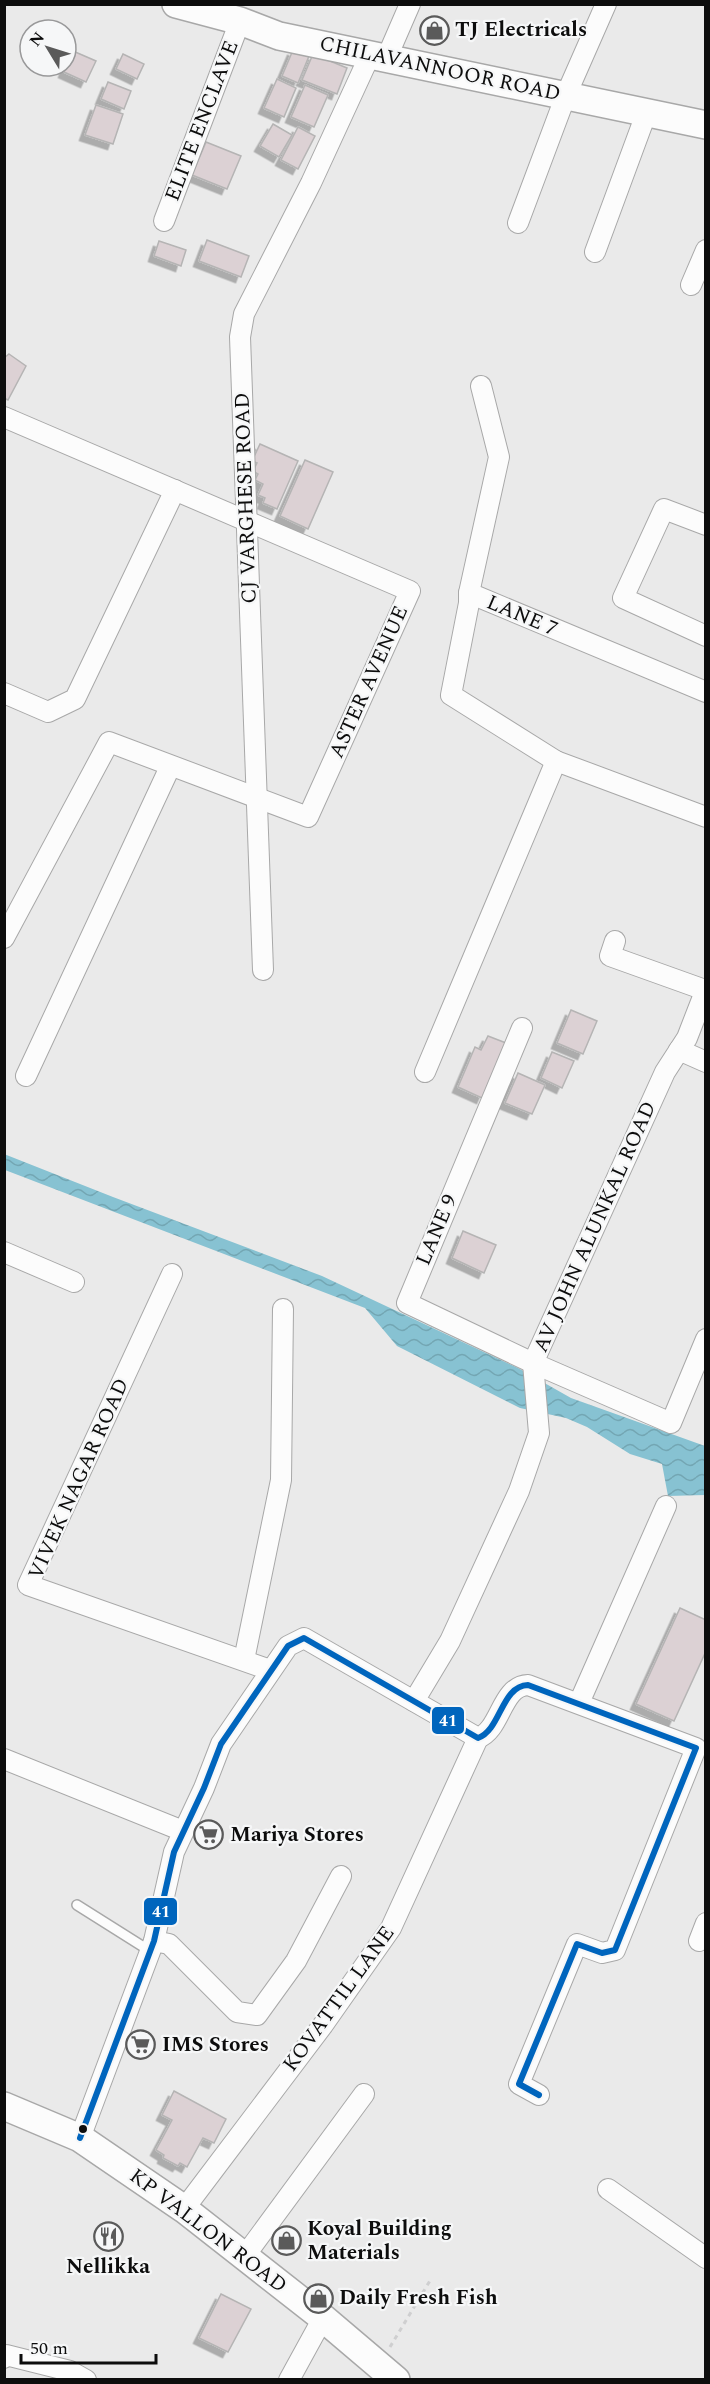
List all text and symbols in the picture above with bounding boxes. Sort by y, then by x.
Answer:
shop icon: TJ Electricals [418,14,450,46]
place label: TJ Electricals [455,14,587,46]
north arrow [18,18,78,78]
text: N [23,27,50,52]
street label: CHILAVANNOOR ROAD [316,28,564,110]
street label: ELITE ENCLAVE [157,36,247,206]
street label: CJ VARGHESE ROAD [226,392,266,604]
street label: LANE 7 [481,587,563,645]
street label: ASTER AVENUE [321,600,417,764]
street label: AV JOHN ALUNKAL ROAD [525,1096,665,1358]
street label: LANE 9 [408,1189,466,1271]
street label: VIVEK NAGAR ROAD [20,1373,138,1585]
line badge: 41 [431,1706,465,1735]
text: 41 [439,1709,457,1733]
supermarket icon: Mariya Stores [193,1819,225,1851]
place label: Mariya Stores [230,1819,364,1851]
line badge: 41 [143,1897,178,1926]
text: 41 [152,1900,170,1924]
street label: KOVATTIL LANE [275,1919,403,2079]
supermarket icon: IMS Stores [125,2029,157,2061]
place label: IMS Stores [162,2029,269,2061]
unlabelled marker [77,2123,89,2135]
street label: KP VALLON ROAD [122,2161,294,2301]
place label: Koyal Building Materials [307,2213,452,2269]
restaurant icon: Nellikka [92,2220,124,2252]
shop icon: Koyal Building Materials [270,2225,302,2257]
place label: Nellikka [66,2251,150,2283]
shop icon: Daily Fresh Fish [302,2282,334,2314]
place label: Daily Fresh Fish [339,2282,498,2314]
scale bar [21,2327,156,2365]
text: 50 m [30,2335,68,2362]

